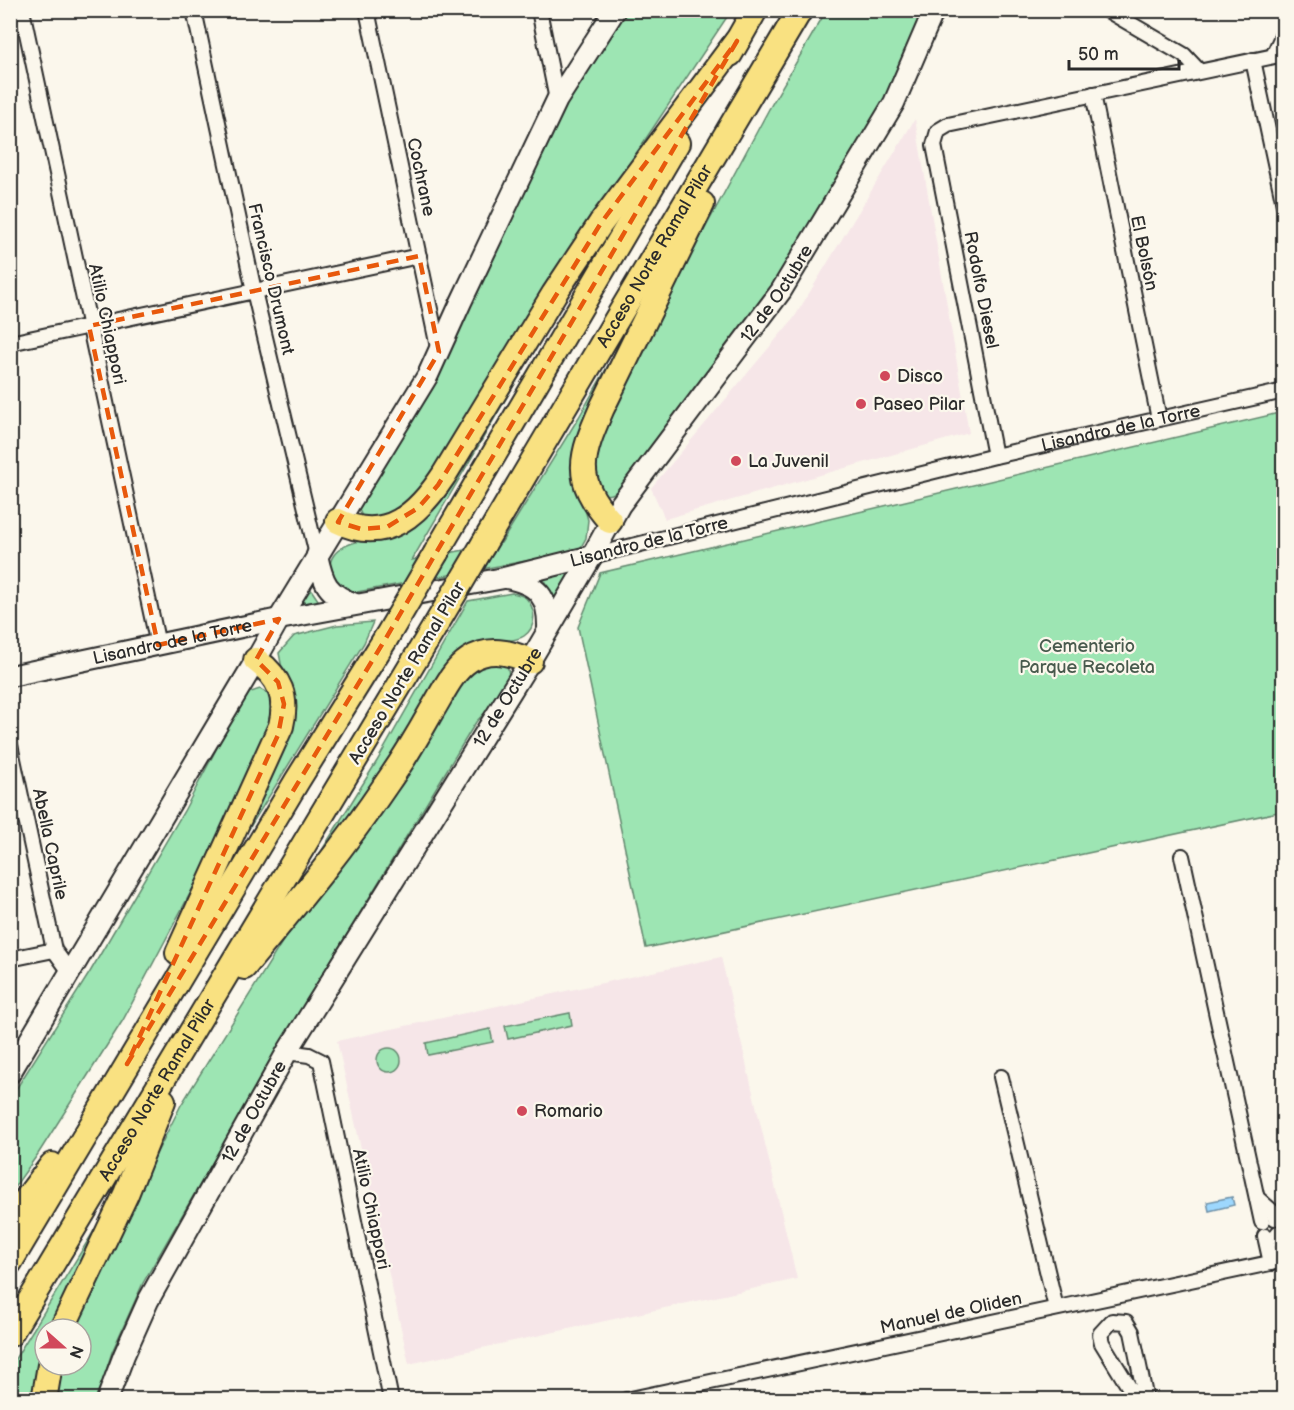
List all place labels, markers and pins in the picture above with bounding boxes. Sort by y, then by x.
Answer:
place label: Disco [897,366,943,387]
marker: Disco [878,369,892,383]
place label: Paseo Pilar [873,394,965,415]
marker: Paseo Pilar [854,397,868,411]
place label: La Juvenil [748,451,829,472]
marker: La Juvenil [729,454,743,468]
place label: Romario [534,1101,603,1122]
marker: Romario [515,1104,529,1118]

